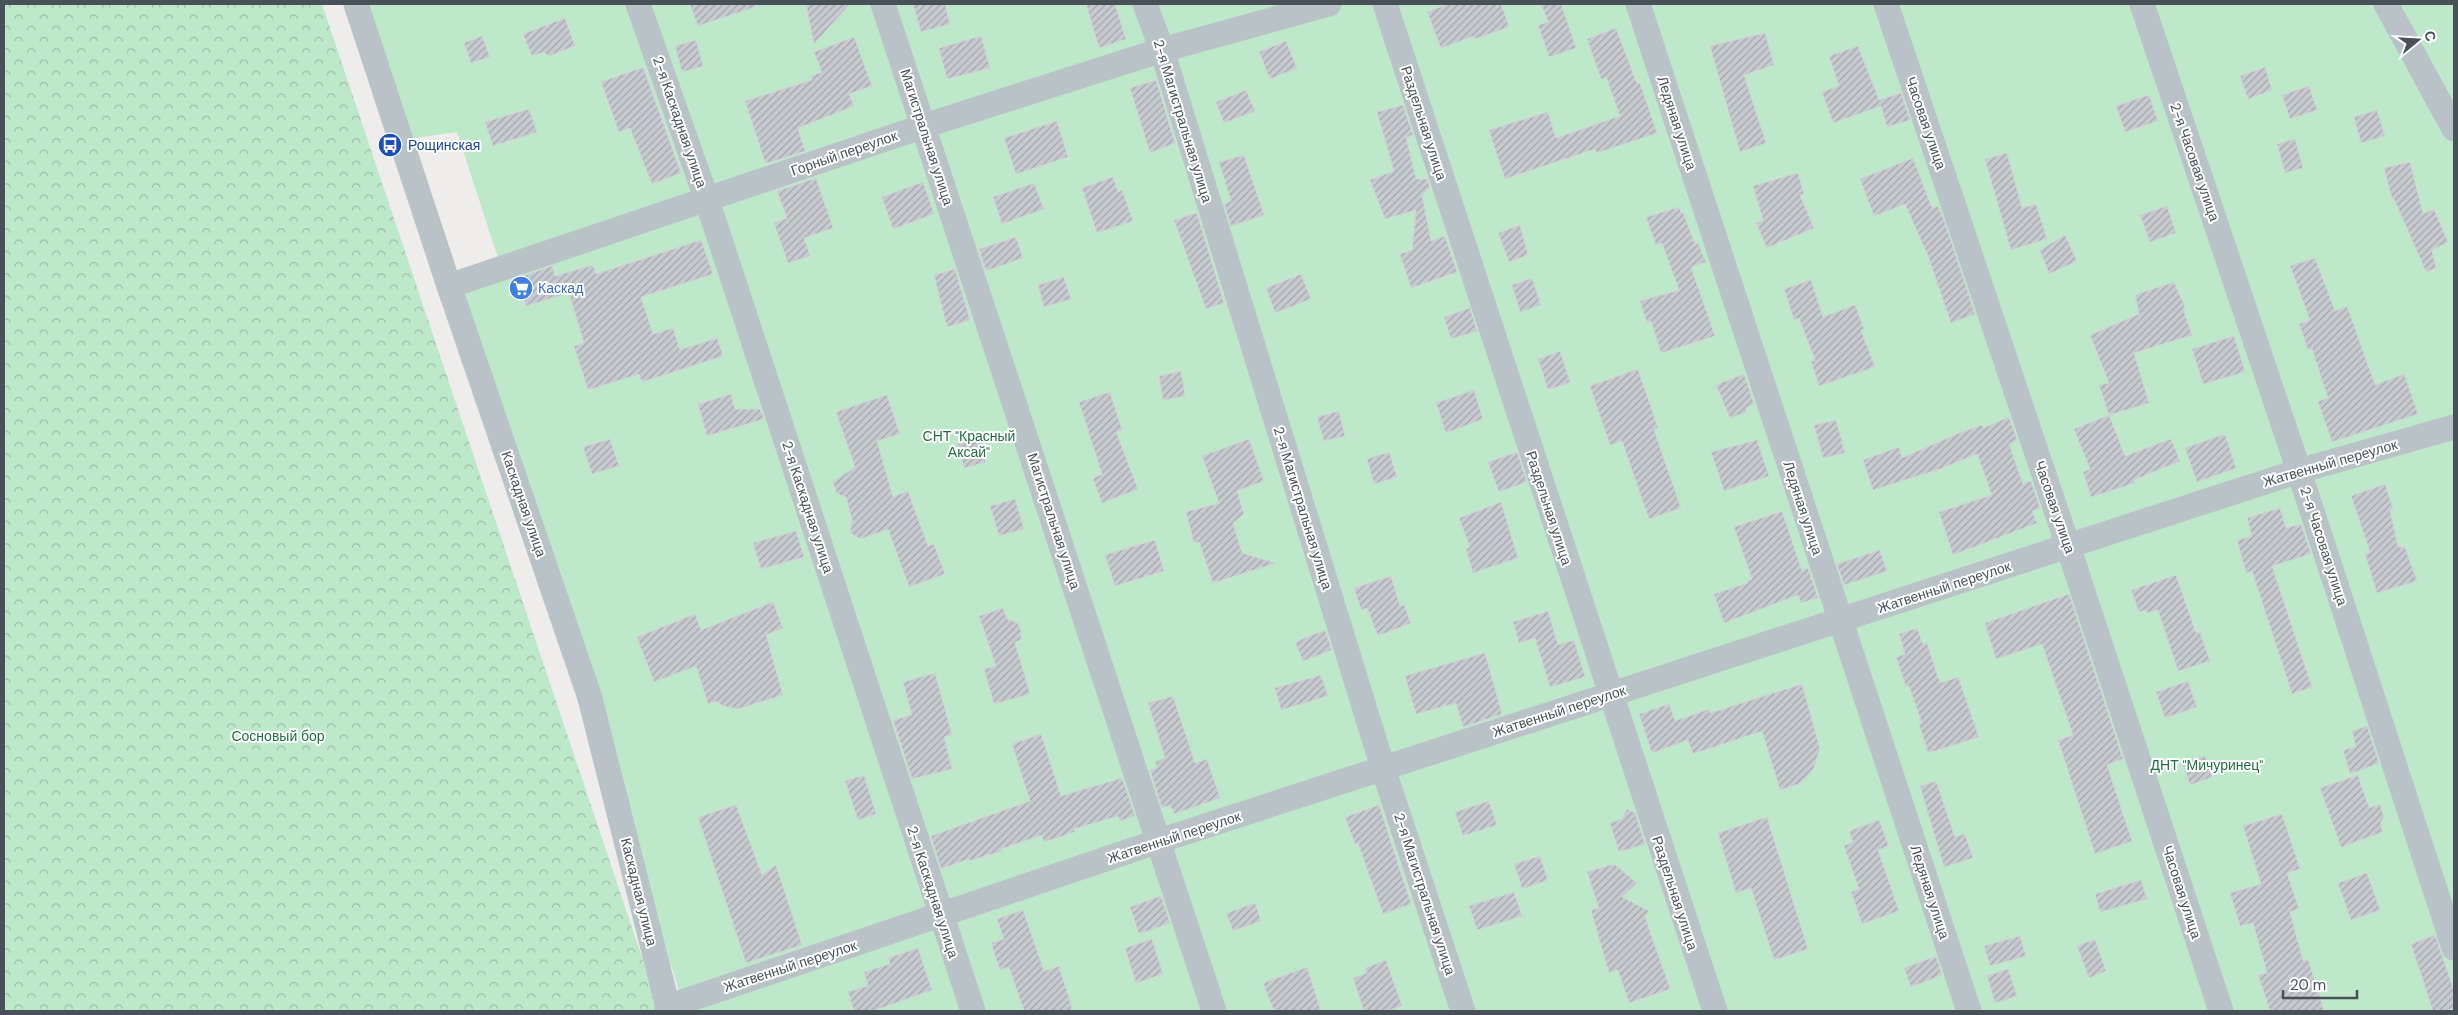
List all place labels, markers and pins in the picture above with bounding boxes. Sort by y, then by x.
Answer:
bus stop icon: Рощинская [377,132,403,158]
place label: Рощинская [408,136,480,154]
supermarket icon: Каскад [508,275,534,301]
place label: Каскад [538,279,583,297]

